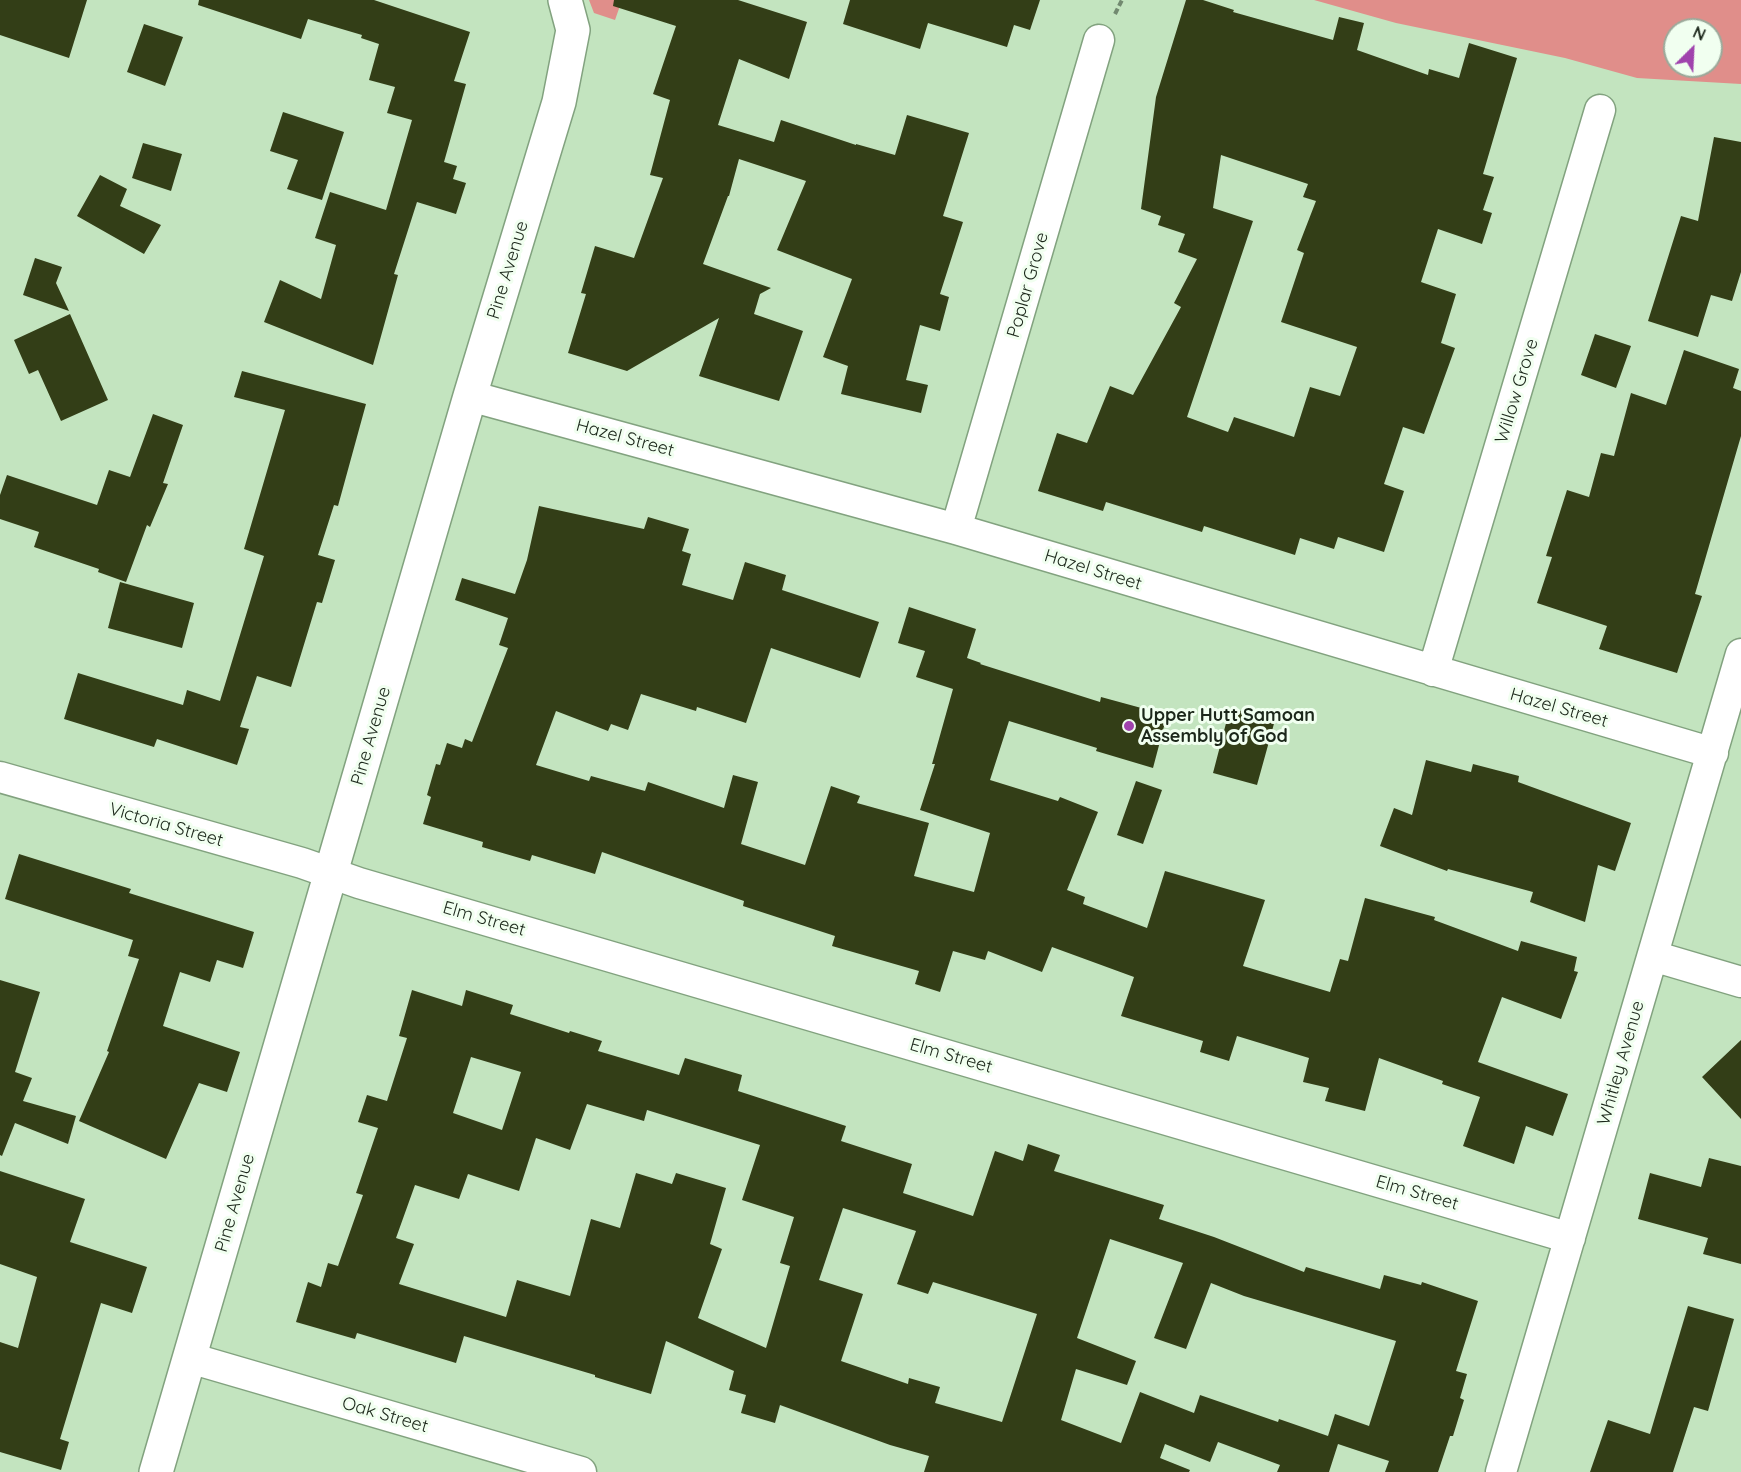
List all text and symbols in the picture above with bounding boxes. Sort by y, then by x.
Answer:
north arrow [1663,18,1723,78]
text: N [1690,22,1709,45]
street label: Pine Avenue [483,218,533,322]
street label: Poplar Grove [1003,230,1053,340]
street label: Willow Grove [1491,336,1543,446]
street label: Hazel Street [574,415,676,461]
street label: Hazel Street [1042,545,1144,595]
street label: Pine Avenue [347,684,395,788]
street label: Hazel Street [1508,684,1610,732]
place label: Upper Hutt Samoan Assembly of God [1141,705,1315,748]
marker: Upper Hutt Samoan Assembly of God [1122,719,1136,733]
street label: Victoria Street [106,798,226,852]
street label: Elm Street [440,897,528,941]
street label: Whitley Avenue [1593,998,1649,1128]
street label: Elm Street [907,1034,995,1078]
street label: Pine Avenue [211,1151,259,1255]
street label: Elm Street [1373,1171,1461,1215]
street label: Oak Street [340,1392,430,1438]

